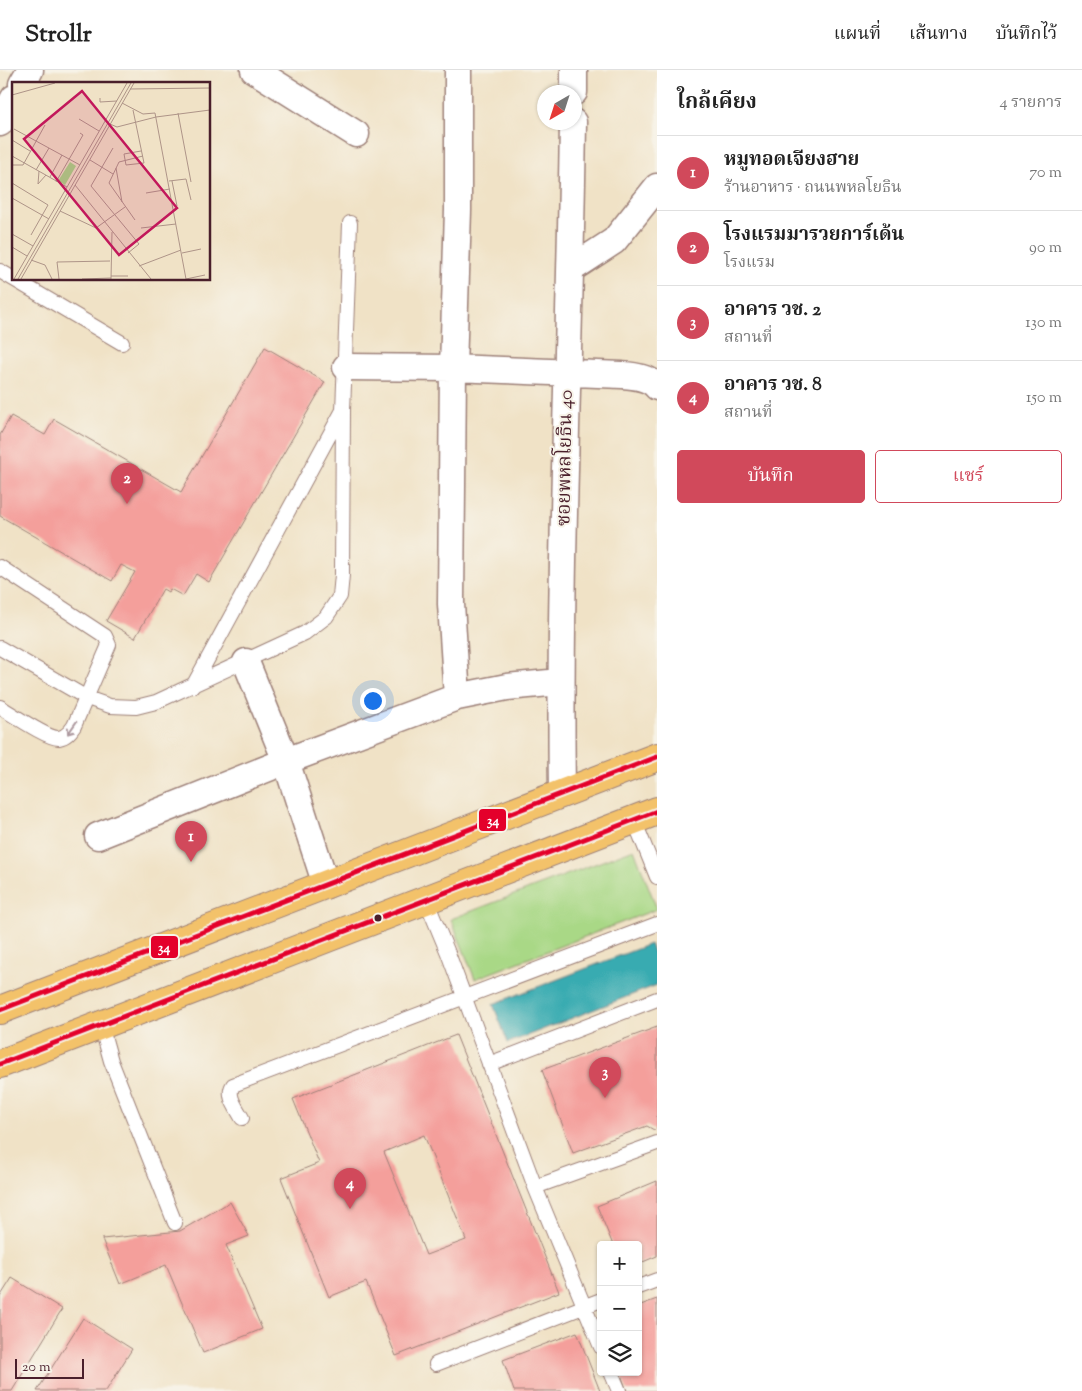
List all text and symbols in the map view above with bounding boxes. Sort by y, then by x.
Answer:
text: Strollr [25,18,92,52]
text: แผนที่ [834,22,881,48]
text: เส้นทาง [909,22,968,48]
text: บันทึกไว้ [996,22,1057,48]
inset map [12,82,210,280]
north arrow [537,85,582,130]
text: ใกล้เคียง [677,88,757,118]
text: 4 รายการ [1000,92,1062,115]
text: หมูทอดเจียงฮาย [724,147,859,174]
text: 1 [690,162,696,185]
text: 70 m [1029,162,1062,185]
text: ร้านอาหาร · ถนนพหลโยธิน [724,177,902,200]
text: โรงแรมมารวยการ์เด้น [724,222,904,249]
text: 2 [689,237,697,260]
text: 90 m [1029,237,1062,260]
text: โรงแรม [724,252,775,275]
text: อาคาร วช. 2 [724,297,821,324]
text: 3 [690,312,696,335]
text: 130 m [1025,312,1062,335]
text: สถานที่ [724,327,772,350]
text: อาคาร วช. 8 [724,372,822,399]
text: 4 [689,387,697,410]
text: 150 m [1026,387,1062,410]
street label: ซอยพหลโยธิน 40 [548,390,581,526]
text: สถานที่ [724,402,772,425]
button: บันทึก [677,450,865,503]
button: แชร์ [875,450,1062,503]
pin: 2 [111,463,143,504]
your location [360,688,386,714]
one-way arrow [67,721,77,735]
line badge: 34 [478,808,507,832]
text: 34 [487,812,499,832]
pin: 1 [175,821,207,862]
unlabelled marker [373,913,383,923]
line badge: 34 [150,935,179,959]
text: 34 [158,939,170,959]
pin: 3 [589,1057,621,1098]
pin: 4 [334,1168,366,1209]
map controls [597,1241,642,1376]
button: + [597,1241,642,1286]
button: − [597,1286,642,1331]
button: layers [597,1331,642,1376]
scale bar [15,1356,84,1379]
text: 20 m [22,1358,51,1378]

